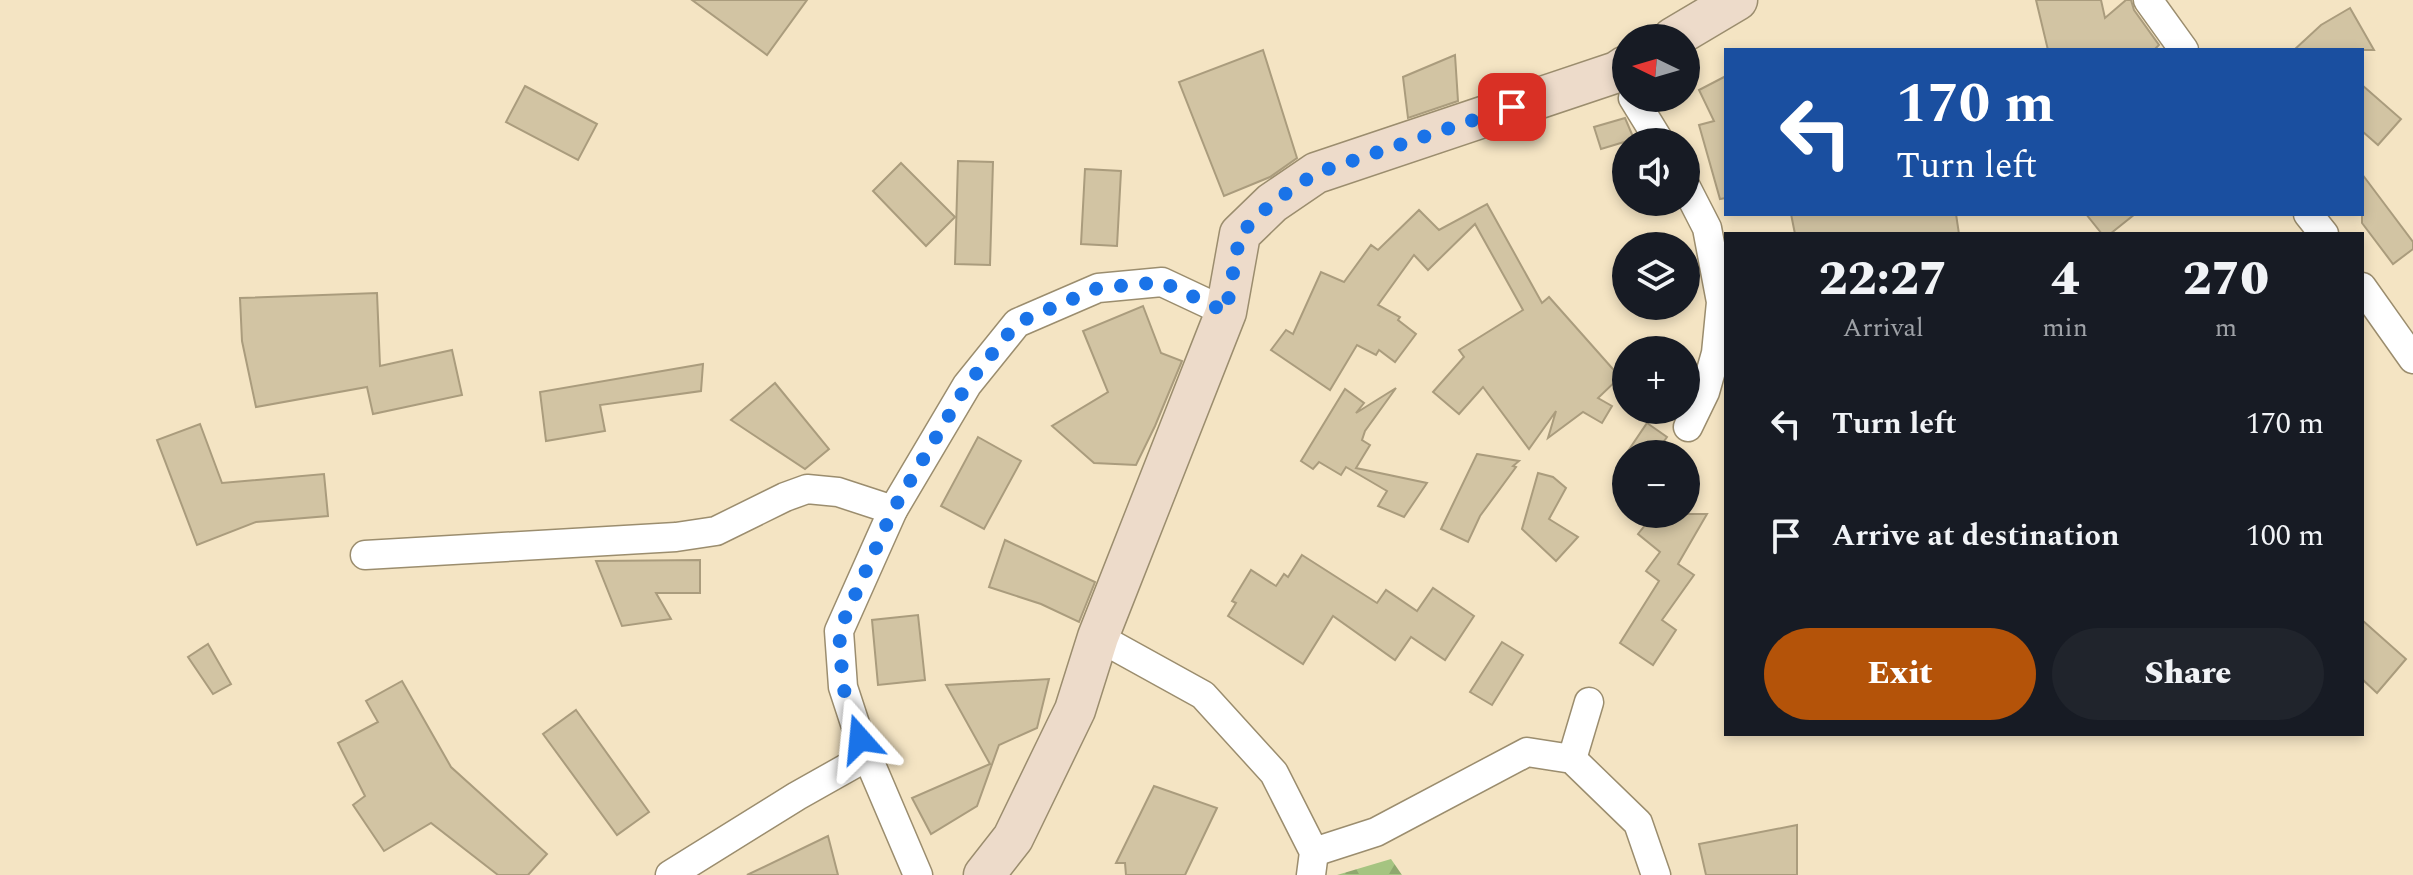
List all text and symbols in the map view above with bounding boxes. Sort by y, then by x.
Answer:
north arrow [1612,24,1700,112]
map controls [1612,24,1700,528]
text: 170 m [1896,62,2055,147]
pin [1478,73,1546,141]
icon: left [1764,80,1868,184]
icon: arrive [1490,85,1534,129]
button: sound [1612,128,1700,216]
text: Turn left [1896,139,2037,194]
button: layers [1612,232,1700,320]
text: 22:27 [1819,243,1948,316]
text: 4 [2051,243,2080,316]
text: 270 [2183,243,2269,316]
text: Arrival [1843,308,1924,348]
text: min [2042,308,2088,348]
text: m [2215,308,2237,348]
button: + [1612,336,1700,424]
text: Turn left [1832,401,1957,447]
text: 170 m [2246,401,2324,447]
icon: left [1764,402,1808,446]
button: − [1612,440,1700,528]
text: Arrive at destination [1832,513,2119,559]
text: 100 m [2246,513,2324,559]
icon: arrive [1764,514,1808,558]
button: Exit [1764,628,2036,720]
button: Share [2052,628,2324,720]
position arrow [818,697,902,781]

